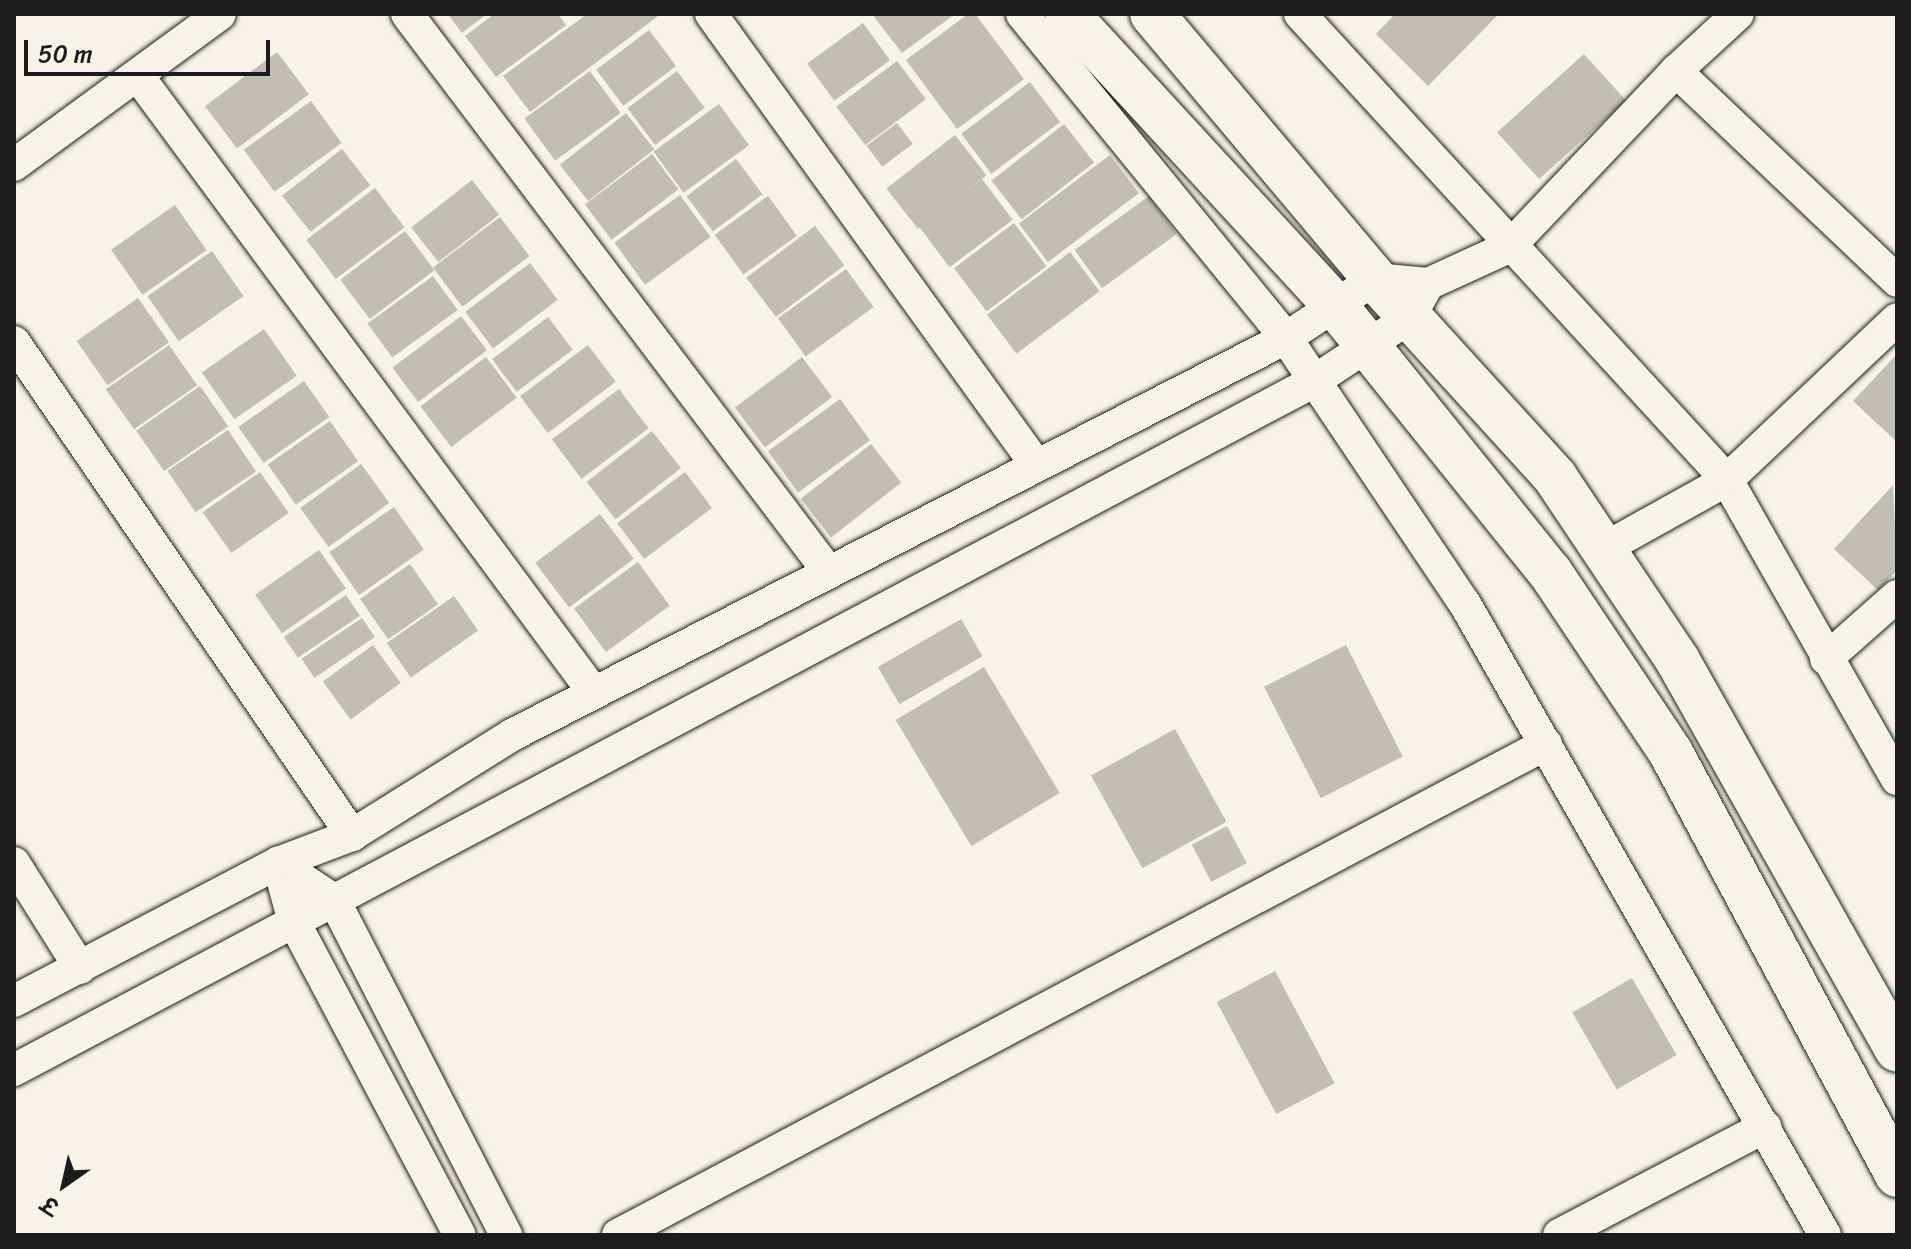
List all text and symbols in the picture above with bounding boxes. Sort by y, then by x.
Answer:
scale bar [28,24,274,74]
text: 50 m [38,33,93,75]
north arrow [24,1145,104,1225]
text: उ [33,1185,67,1226]

